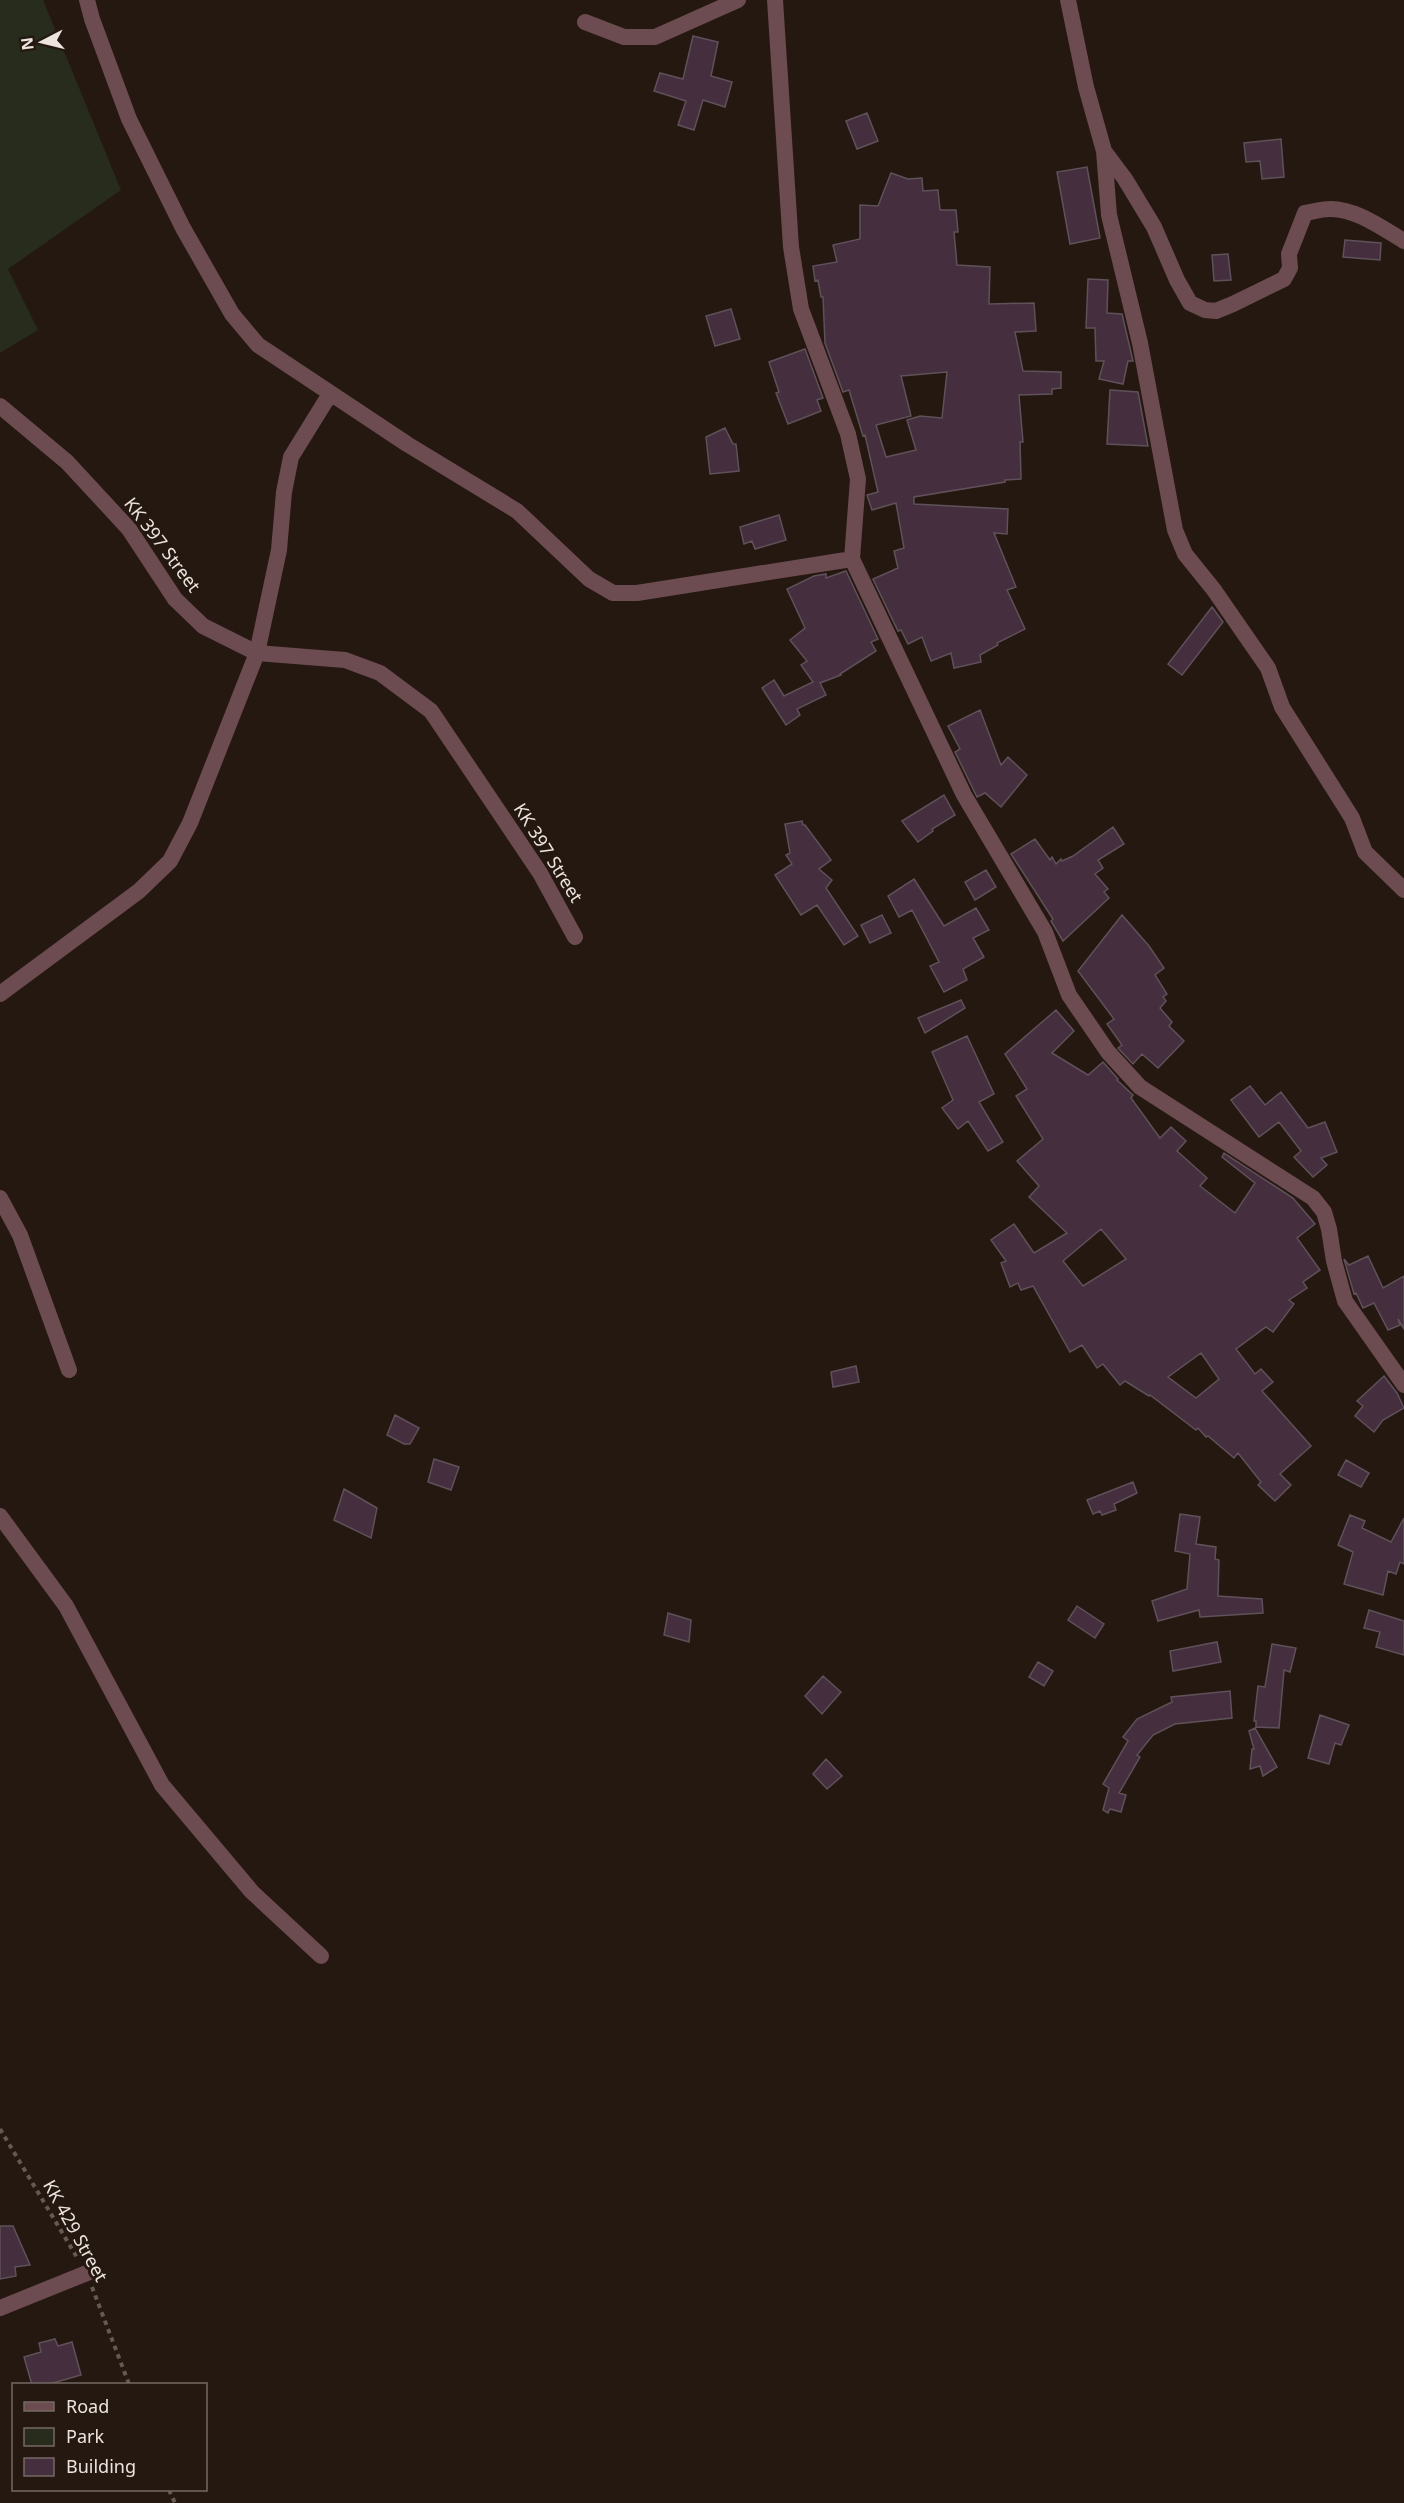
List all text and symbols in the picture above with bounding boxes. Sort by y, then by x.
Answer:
north arrow [12,12,72,72]
text: N [15,36,39,52]
street label: KK 397 Street [119,492,207,597]
street label: KK 397 Street [509,798,589,907]
street label: KK 429 Street [38,2175,114,2286]
legend [12,2383,207,2491]
text: Road [66,2394,109,2418]
text: Park [66,2424,104,2448]
text: Building [66,2454,136,2478]

